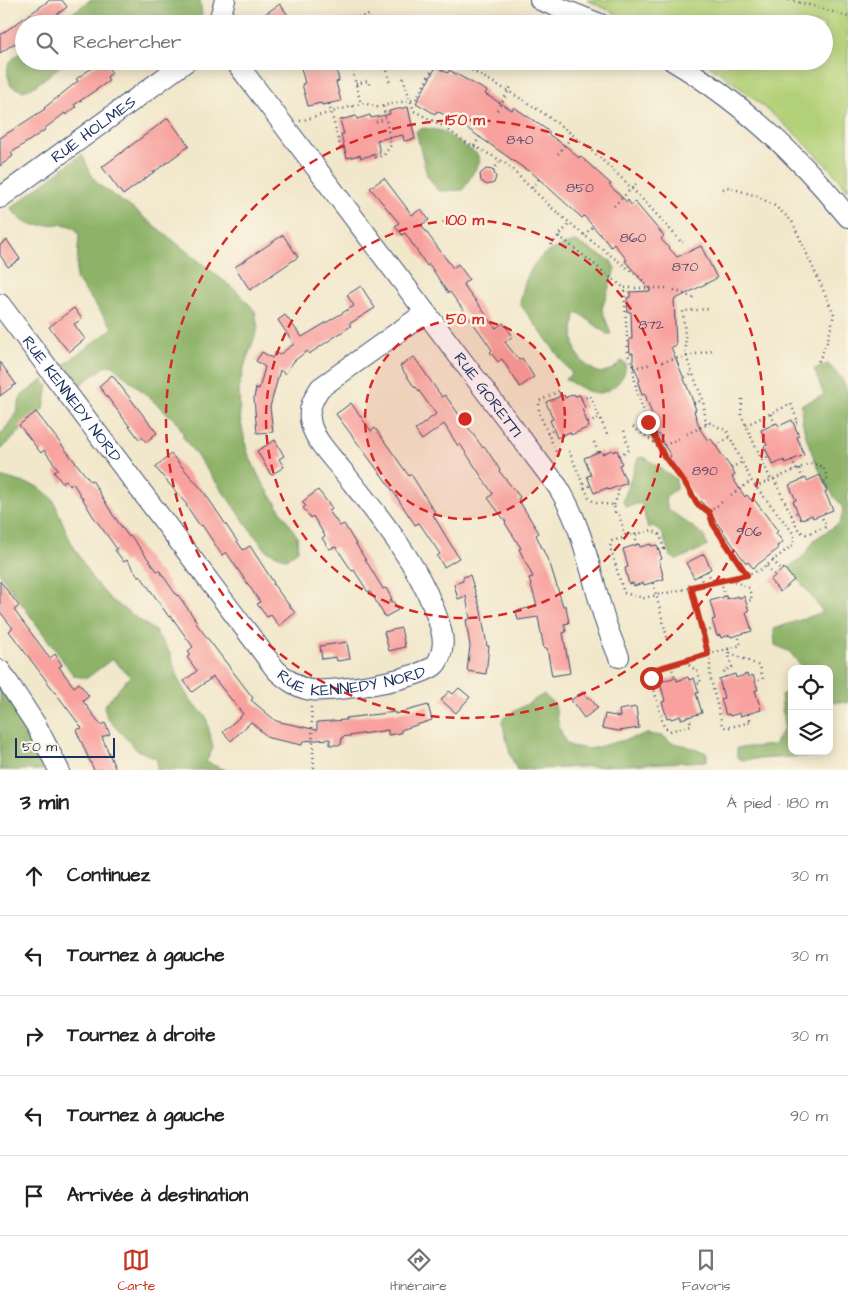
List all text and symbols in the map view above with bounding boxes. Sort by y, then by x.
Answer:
search box [15,15,833,70]
icon: search [33,29,61,57]
text: Rechercher [73,29,181,56]
street label: RUE HOLMES [46,91,141,168]
text: 150 m [445,110,485,131]
house number: 840 [506,130,534,150]
house number: 850 [566,178,594,198]
text: 100 m [446,210,485,231]
house number: 860 [620,228,647,248]
house number: 870 [672,257,698,277]
text: 50 m [446,309,484,330]
house number: 872 [638,315,664,335]
street label: RUE KENNEDY NORD [17,331,126,467]
street label: RUE GORETTI [449,348,528,442]
centre of rings [456,410,474,428]
route end [637,411,660,434]
house number: 890 [692,461,718,481]
house number: 906 [736,522,762,542]
street label: RUE KENNEDY NORD [277,657,429,677]
text: RUE KENNEDY NORD [272,661,429,702]
map controls [788,665,833,755]
button: locate [788,665,833,710]
route start [640,667,663,690]
button: layers [788,710,833,755]
scale bar [15,735,115,758]
text: 50 m [22,737,57,757]
text: 3 min [20,788,69,817]
text: À pied · 180 m [727,792,828,814]
icon: ahead [20,862,48,890]
text: Continuez [67,862,150,889]
text: 30 m [791,865,828,887]
icon: left [20,942,48,970]
text: Tournez à gauche [67,942,225,969]
text: 30 m [791,945,828,967]
icon: right [20,1022,48,1050]
text: Tournez à droite [67,1022,215,1049]
text: 30 m [791,1025,828,1047]
icon: left [20,1102,48,1130]
text: Tournez à gauche [67,1102,225,1129]
text: 90 m [790,1105,828,1127]
icon: arrive [20,1182,48,1210]
text: Arrivée à destination [67,1182,248,1209]
tab: Carte [117,1246,155,1296]
tab: Itinéraire [390,1246,447,1296]
tab: Favoris [682,1246,731,1296]

